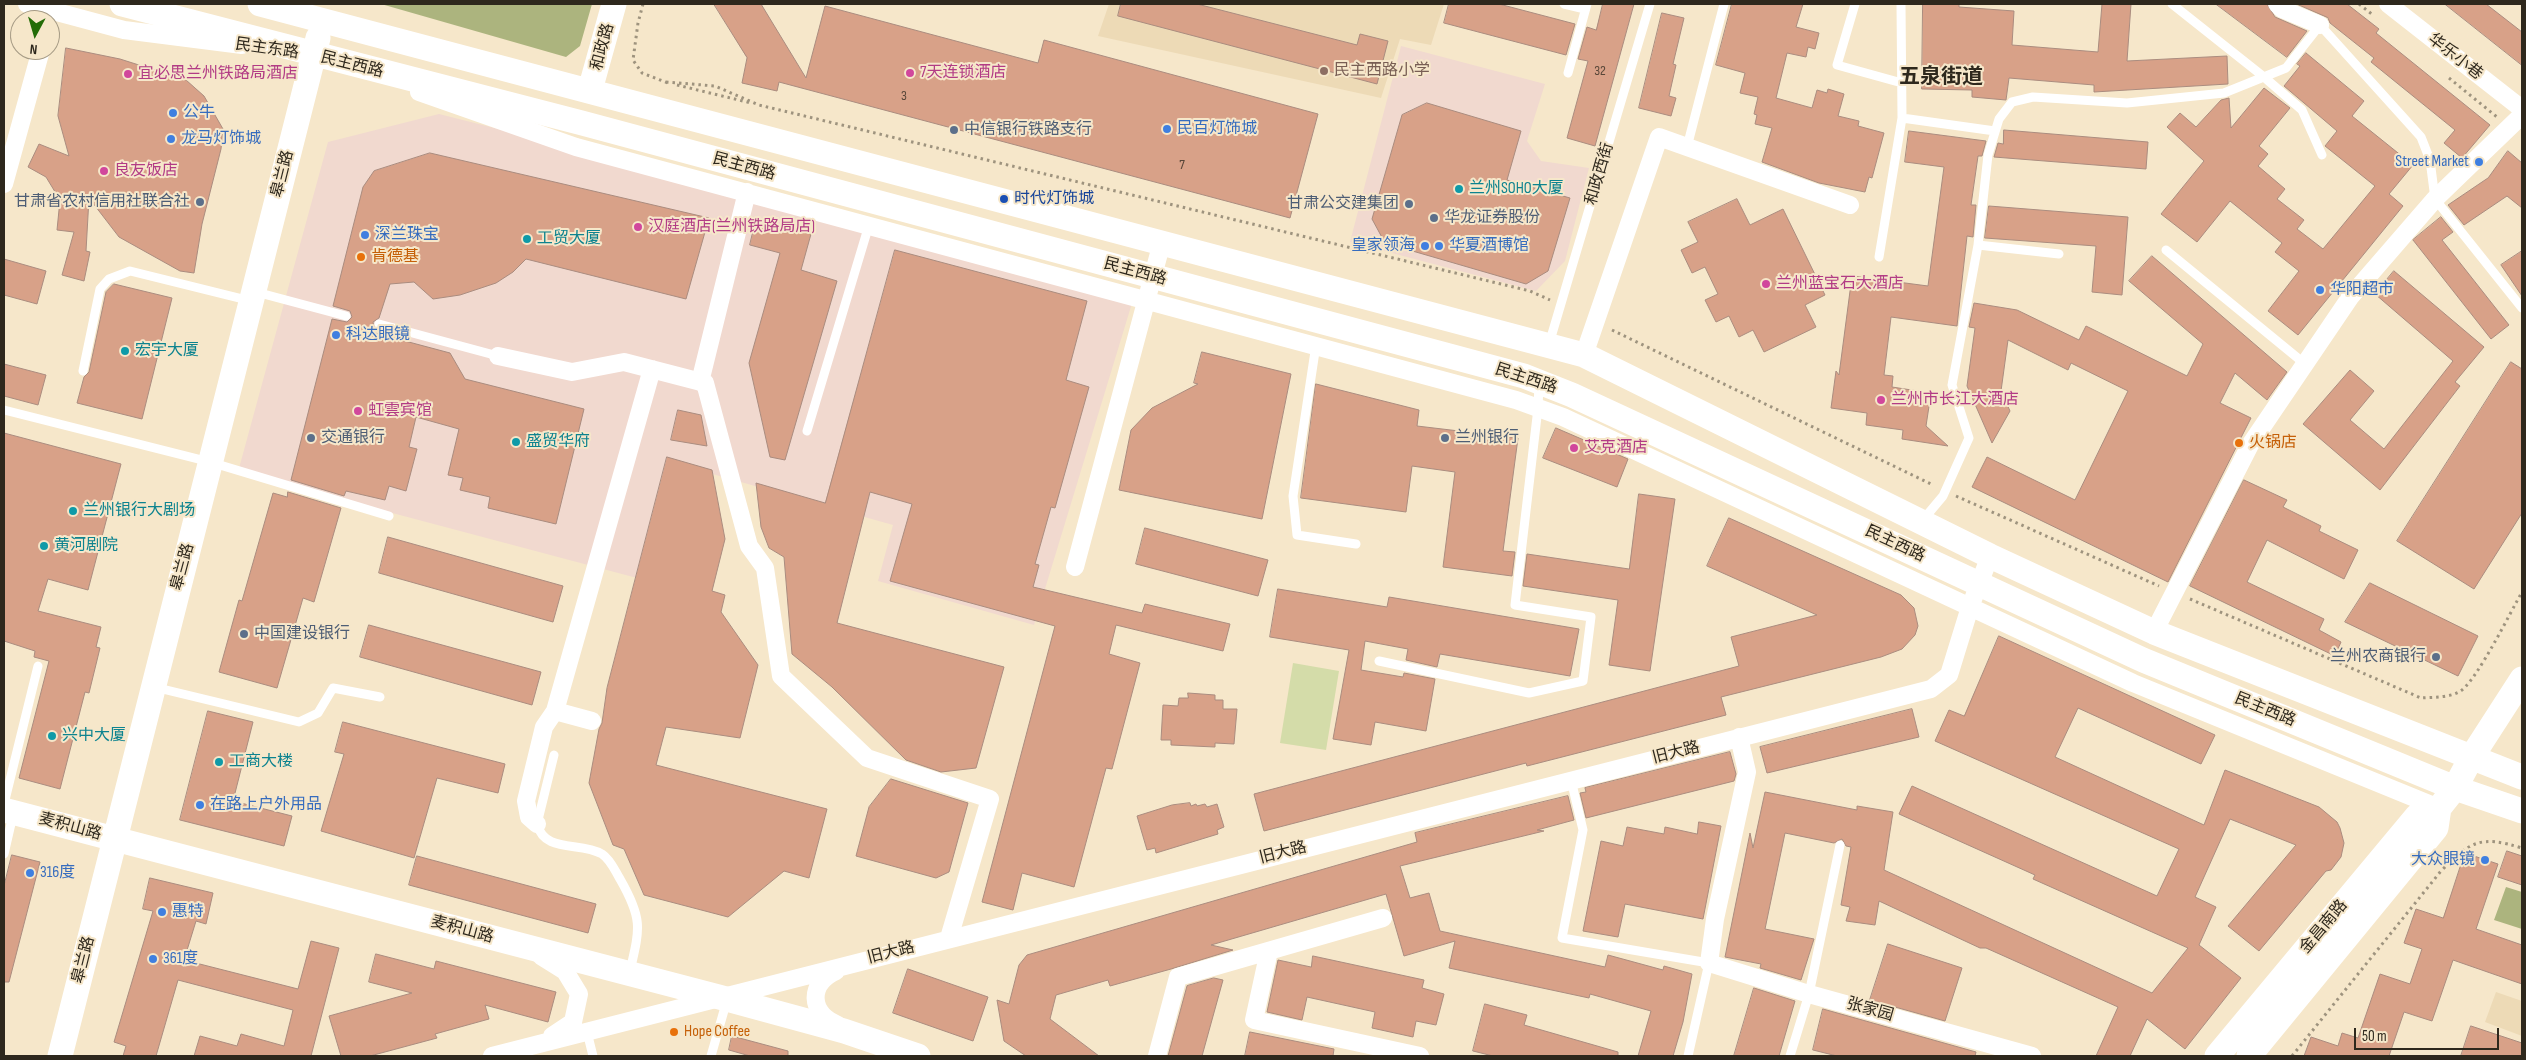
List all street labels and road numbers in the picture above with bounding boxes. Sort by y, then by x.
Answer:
street label: 和政路 [588,21,618,73]
street label: 华乐小巷 [2424,30,2486,84]
street label: 民主东路 [234,35,300,63]
street label: 民主西路 [319,48,385,82]
street label: 和政西街 [1582,141,1618,207]
street label: 皋兰路 [268,148,298,200]
street label: 民主西路 [711,149,777,185]
street label: 民主西路 [1102,254,1168,290]
street label: 民主西路 [1493,360,1559,398]
street label: 民主西路 [1862,522,1928,566]
street label: 皋兰路 [168,541,198,593]
street label: 民主西路 [2232,689,2298,731]
street label: 旧大路 [1650,738,1702,768]
street label: 麦积山路 [37,809,103,845]
street label: 旧大路 [1257,838,1309,868]
street label: 金昌南路 [2296,896,2352,958]
street label: 麦积山路 [429,912,495,948]
street label: 皋兰路 [69,934,99,986]
street label: 旧大路 [865,938,917,968]
street label: 张家园 [1844,994,1896,1026]

